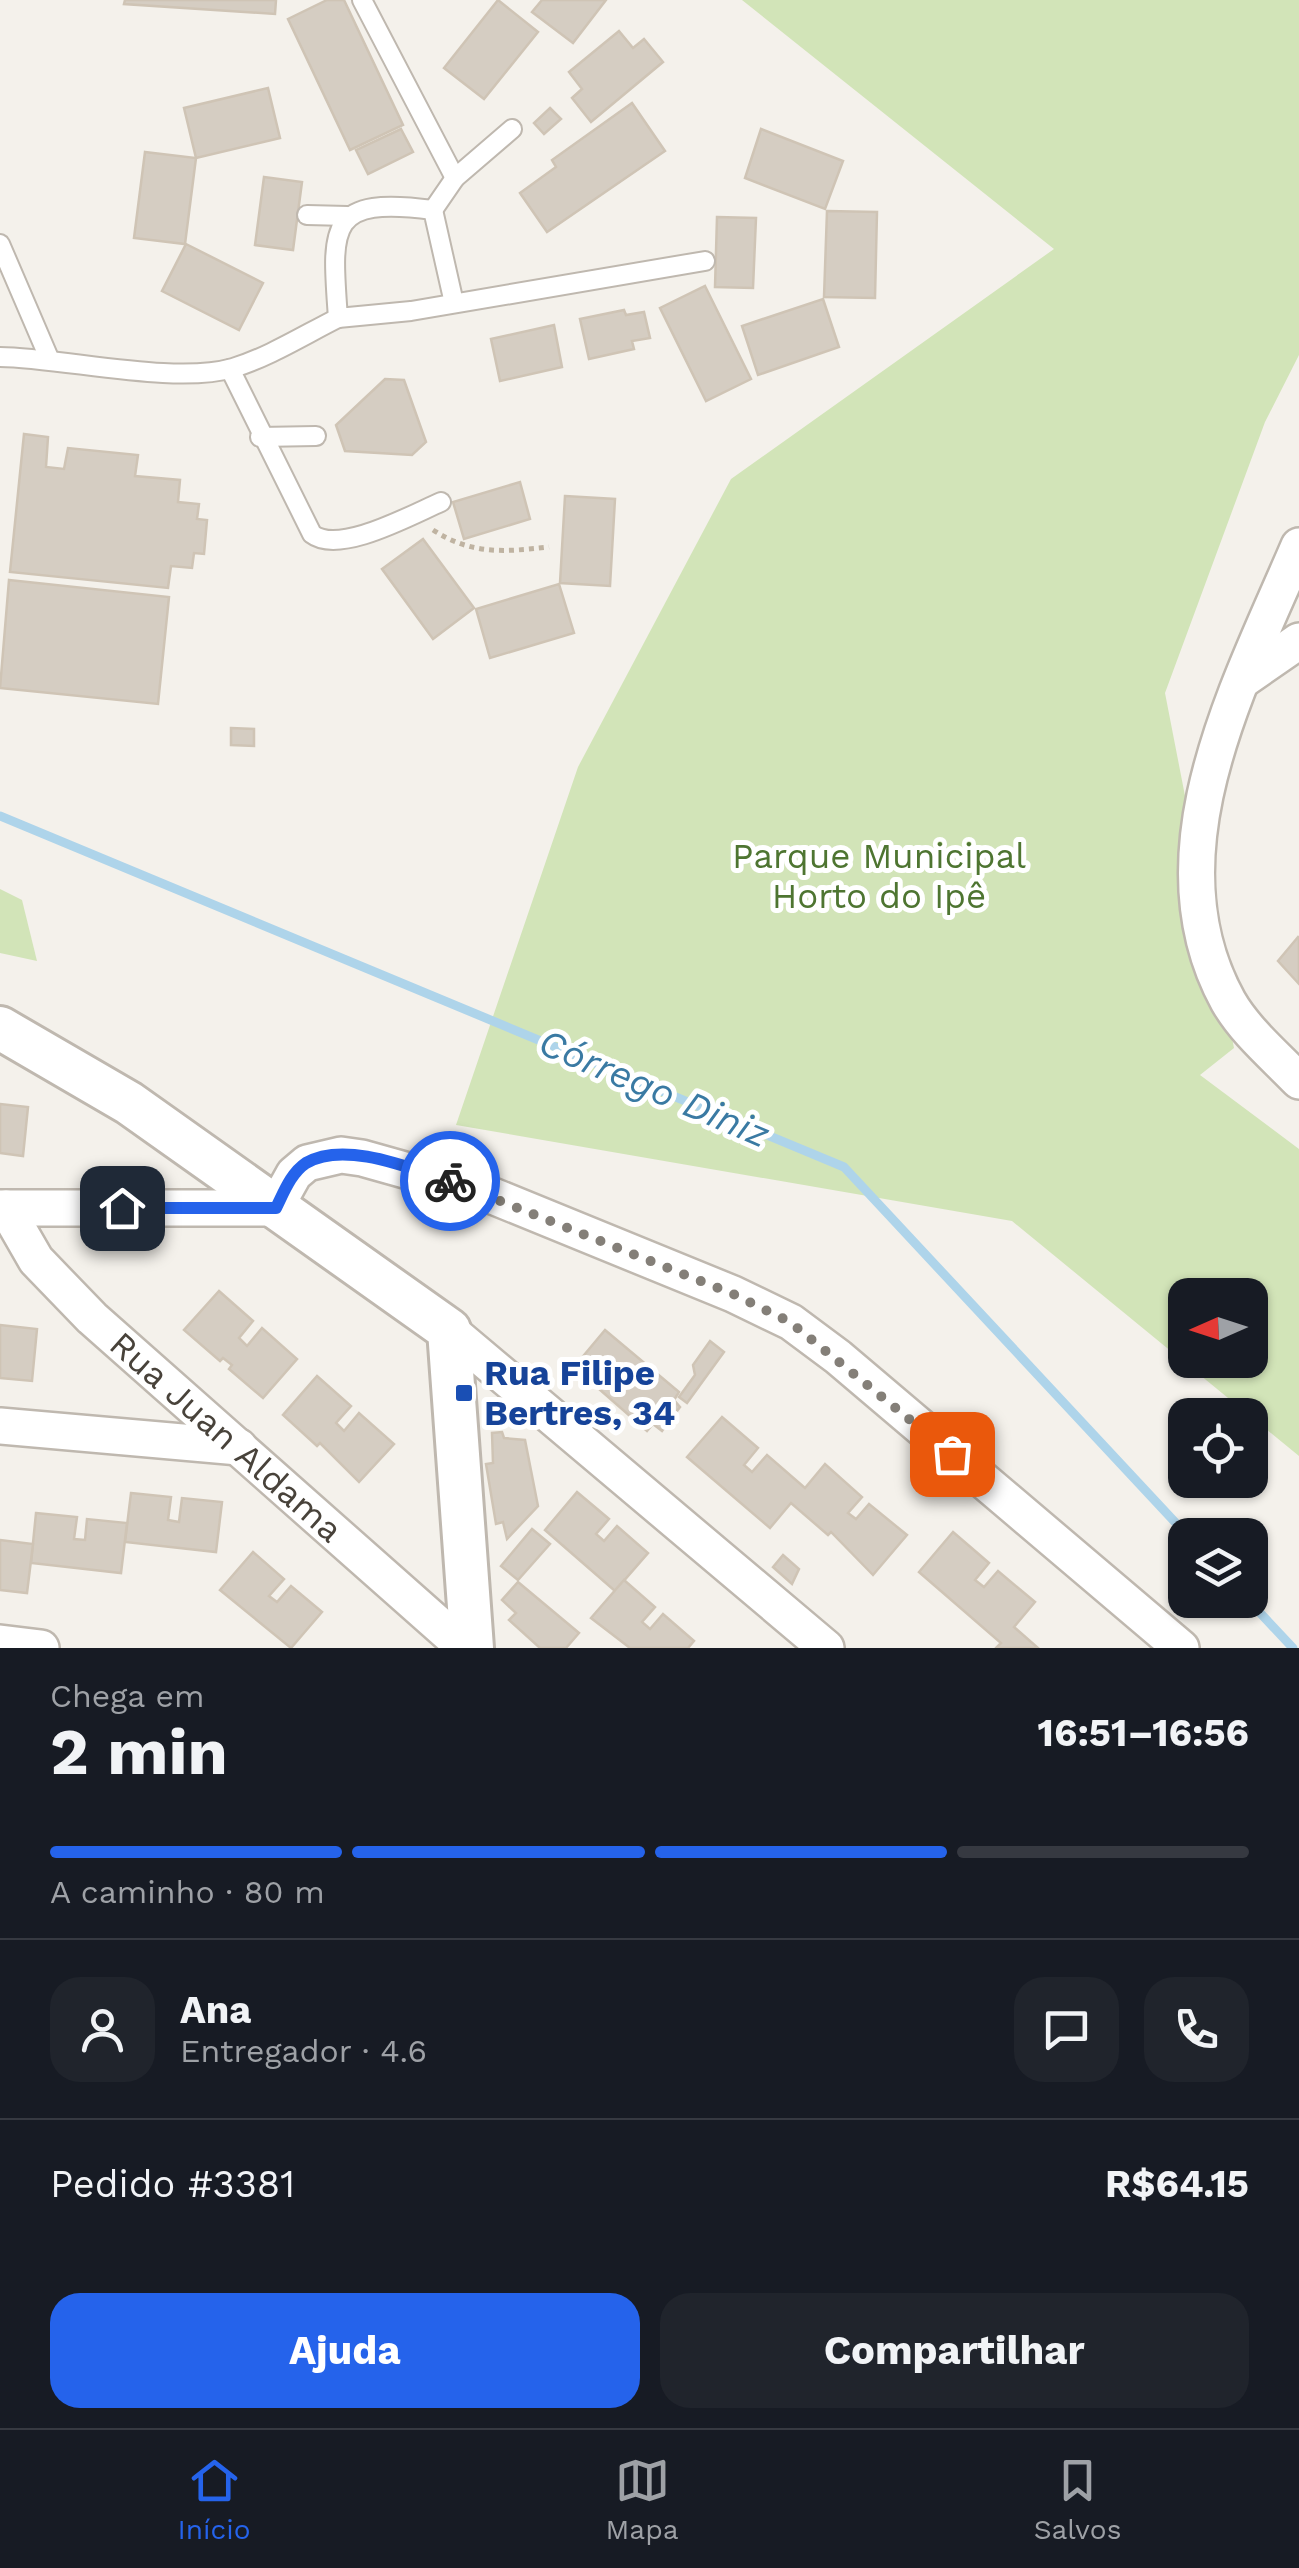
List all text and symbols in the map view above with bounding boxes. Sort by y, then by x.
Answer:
park label: Parque Municipal Horto do Ipê [732,835,1026,917]
water label: Córrego Diniz [532,1020,776,1156]
courier [400,1131,500,1231]
icon: bike [423,1154,478,1209]
pin [80,1166,165,1251]
icon: home [95,1181,150,1236]
north arrow [1168,1278,1268,1378]
map controls [1168,1278,1268,1618]
street label: Rua Juan Aldama [101,1323,351,1551]
place label: Rua Filipe Bertres, 34 [484,1352,675,1434]
marker: Rua Filipe Bertres, 34 [453,1382,475,1404]
button: locate [1168,1398,1268,1498]
pin [910,1412,995,1497]
icon: bag [925,1427,980,1482]
button: layers [1168,1518,1268,1618]
text: Chega em [50,1677,205,1715]
text: 16:51–16:56 [1038,1711,1249,1755]
text: 2 min [50,1714,228,1790]
text: A caminho · 80 m [50,1873,325,1911]
button: person [50,1977,155,2082]
button: chat [1014,1977,1119,2082]
button: phone [1144,1977,1249,2082]
text: Ana [180,1988,251,2032]
text: Entregador · 4.6 [180,2032,427,2070]
text: Pedido #3381 [50,2162,295,2206]
text: R$64.15 [1105,2162,1249,2206]
button: Ajuda [50,2293,640,2408]
button: Compartilhar [660,2293,1249,2408]
tab: Início [178,2453,250,2546]
tab: Mapa [606,2453,679,2546]
tab: Salvos [1034,2453,1121,2546]

